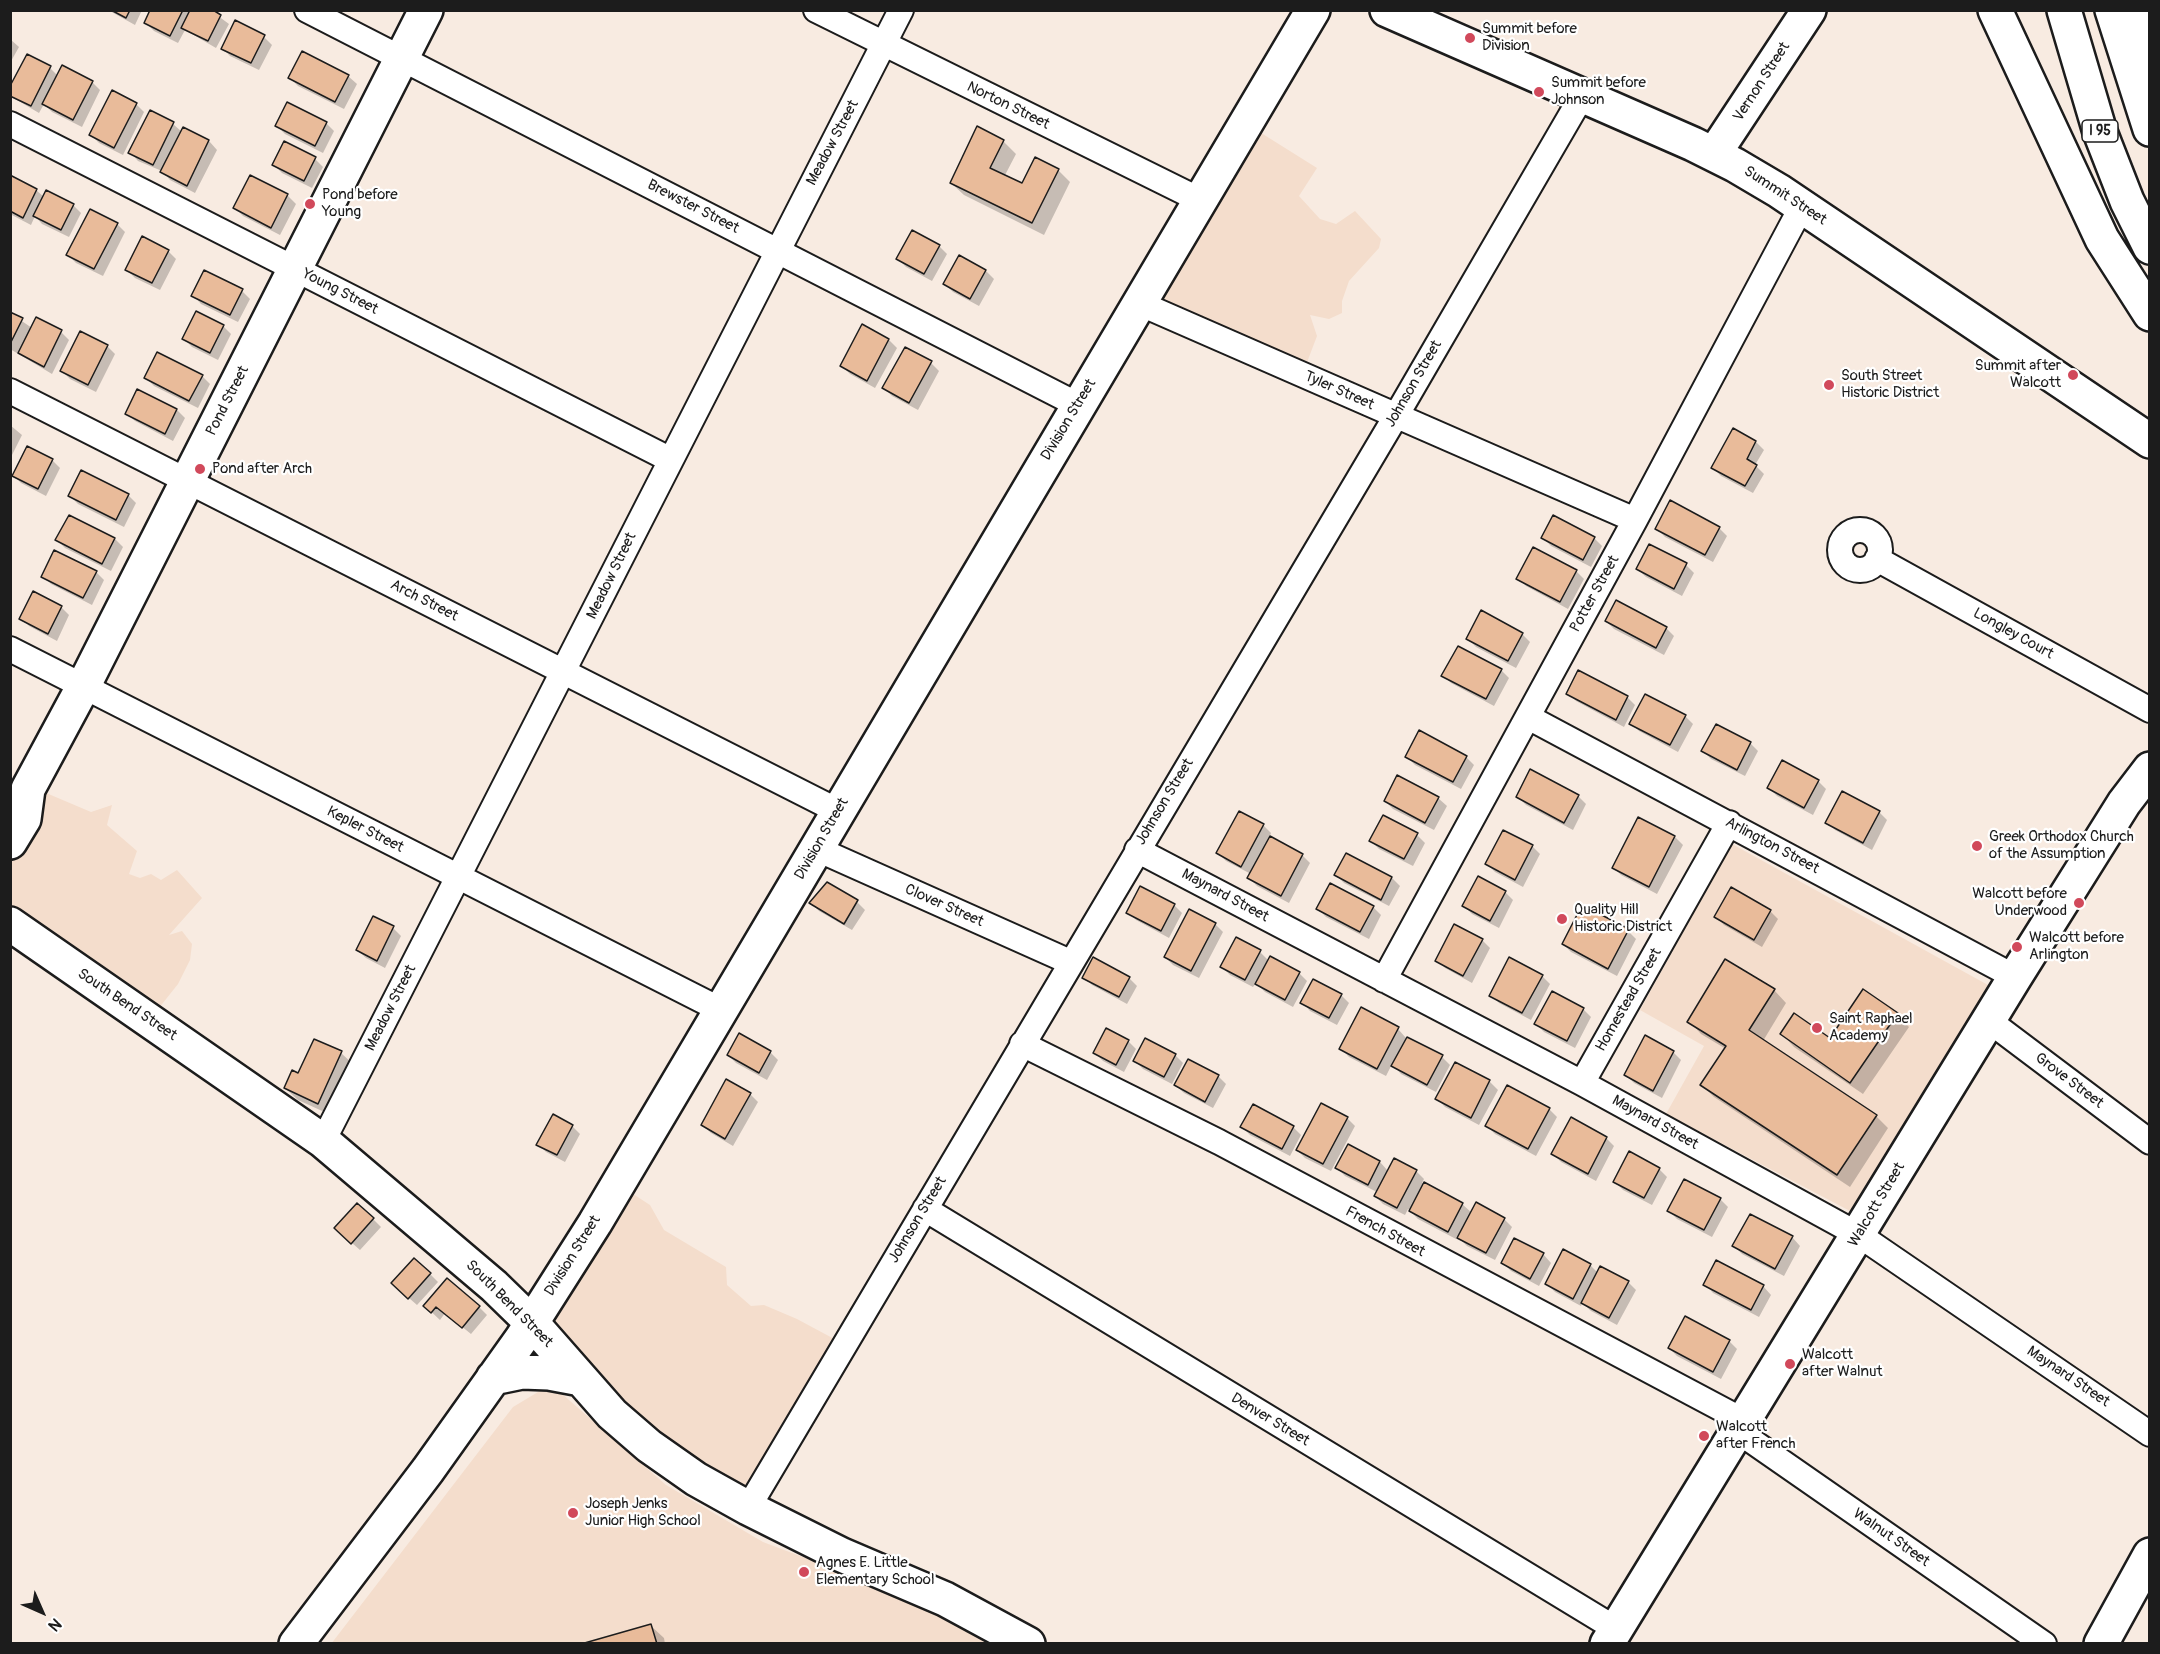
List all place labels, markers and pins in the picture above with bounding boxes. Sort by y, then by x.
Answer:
place label: Summit before Division [1482,20,1577,55]
marker: Summit before Division [1463,31,1477,45]
place label: Summit before Johnson [1551,74,1646,109]
marker: Summit before Johnson [1532,85,1546,99]
place label: Pond before Young [322,186,398,221]
marker: Pond before Young [303,197,317,211]
place label: Summit after Walcott [1975,357,2061,392]
place label: South Street Historic District [1841,367,1939,402]
marker: Summit after Walcott [2066,368,2080,382]
marker: South Street Historic District [1822,378,1836,392]
place label: Pond after Arch [212,460,312,478]
marker: Pond after Arch [193,462,207,476]
place label: Greek Orthodox Church of the Assumption [1989,828,2134,863]
marker: Greek Orthodox Church of the Assumption [1970,839,1984,853]
place label: Walcott before Underwood [1972,885,2067,920]
marker: Walcott before Underwood [2072,896,2086,910]
place label: Quality Hill Historic District [1574,901,1672,936]
marker: Quality Hill Historic District [1555,912,1569,926]
place label: Walcott before Arlington [2029,929,2124,964]
marker: Walcott before Arlington [2010,940,2024,954]
place label: Saint Raphael Academy [1829,1010,1913,1045]
marker: Saint Raphael Academy [1810,1021,1824,1035]
place label: Walcott after Walnut [1802,1346,1883,1381]
marker: Walcott after Walnut [1783,1357,1797,1371]
place label: Walcott after French [1716,1418,1795,1453]
marker: Walcott after French [1697,1429,1711,1443]
place label: Joseph Jenks Junior High School [585,1495,701,1530]
marker: Joseph Jenks Junior High School [566,1506,580,1520]
place label: Agnes E. Little Elementary School [816,1554,934,1589]
marker: Agnes E. Little Elementary School [797,1565,811,1579]

